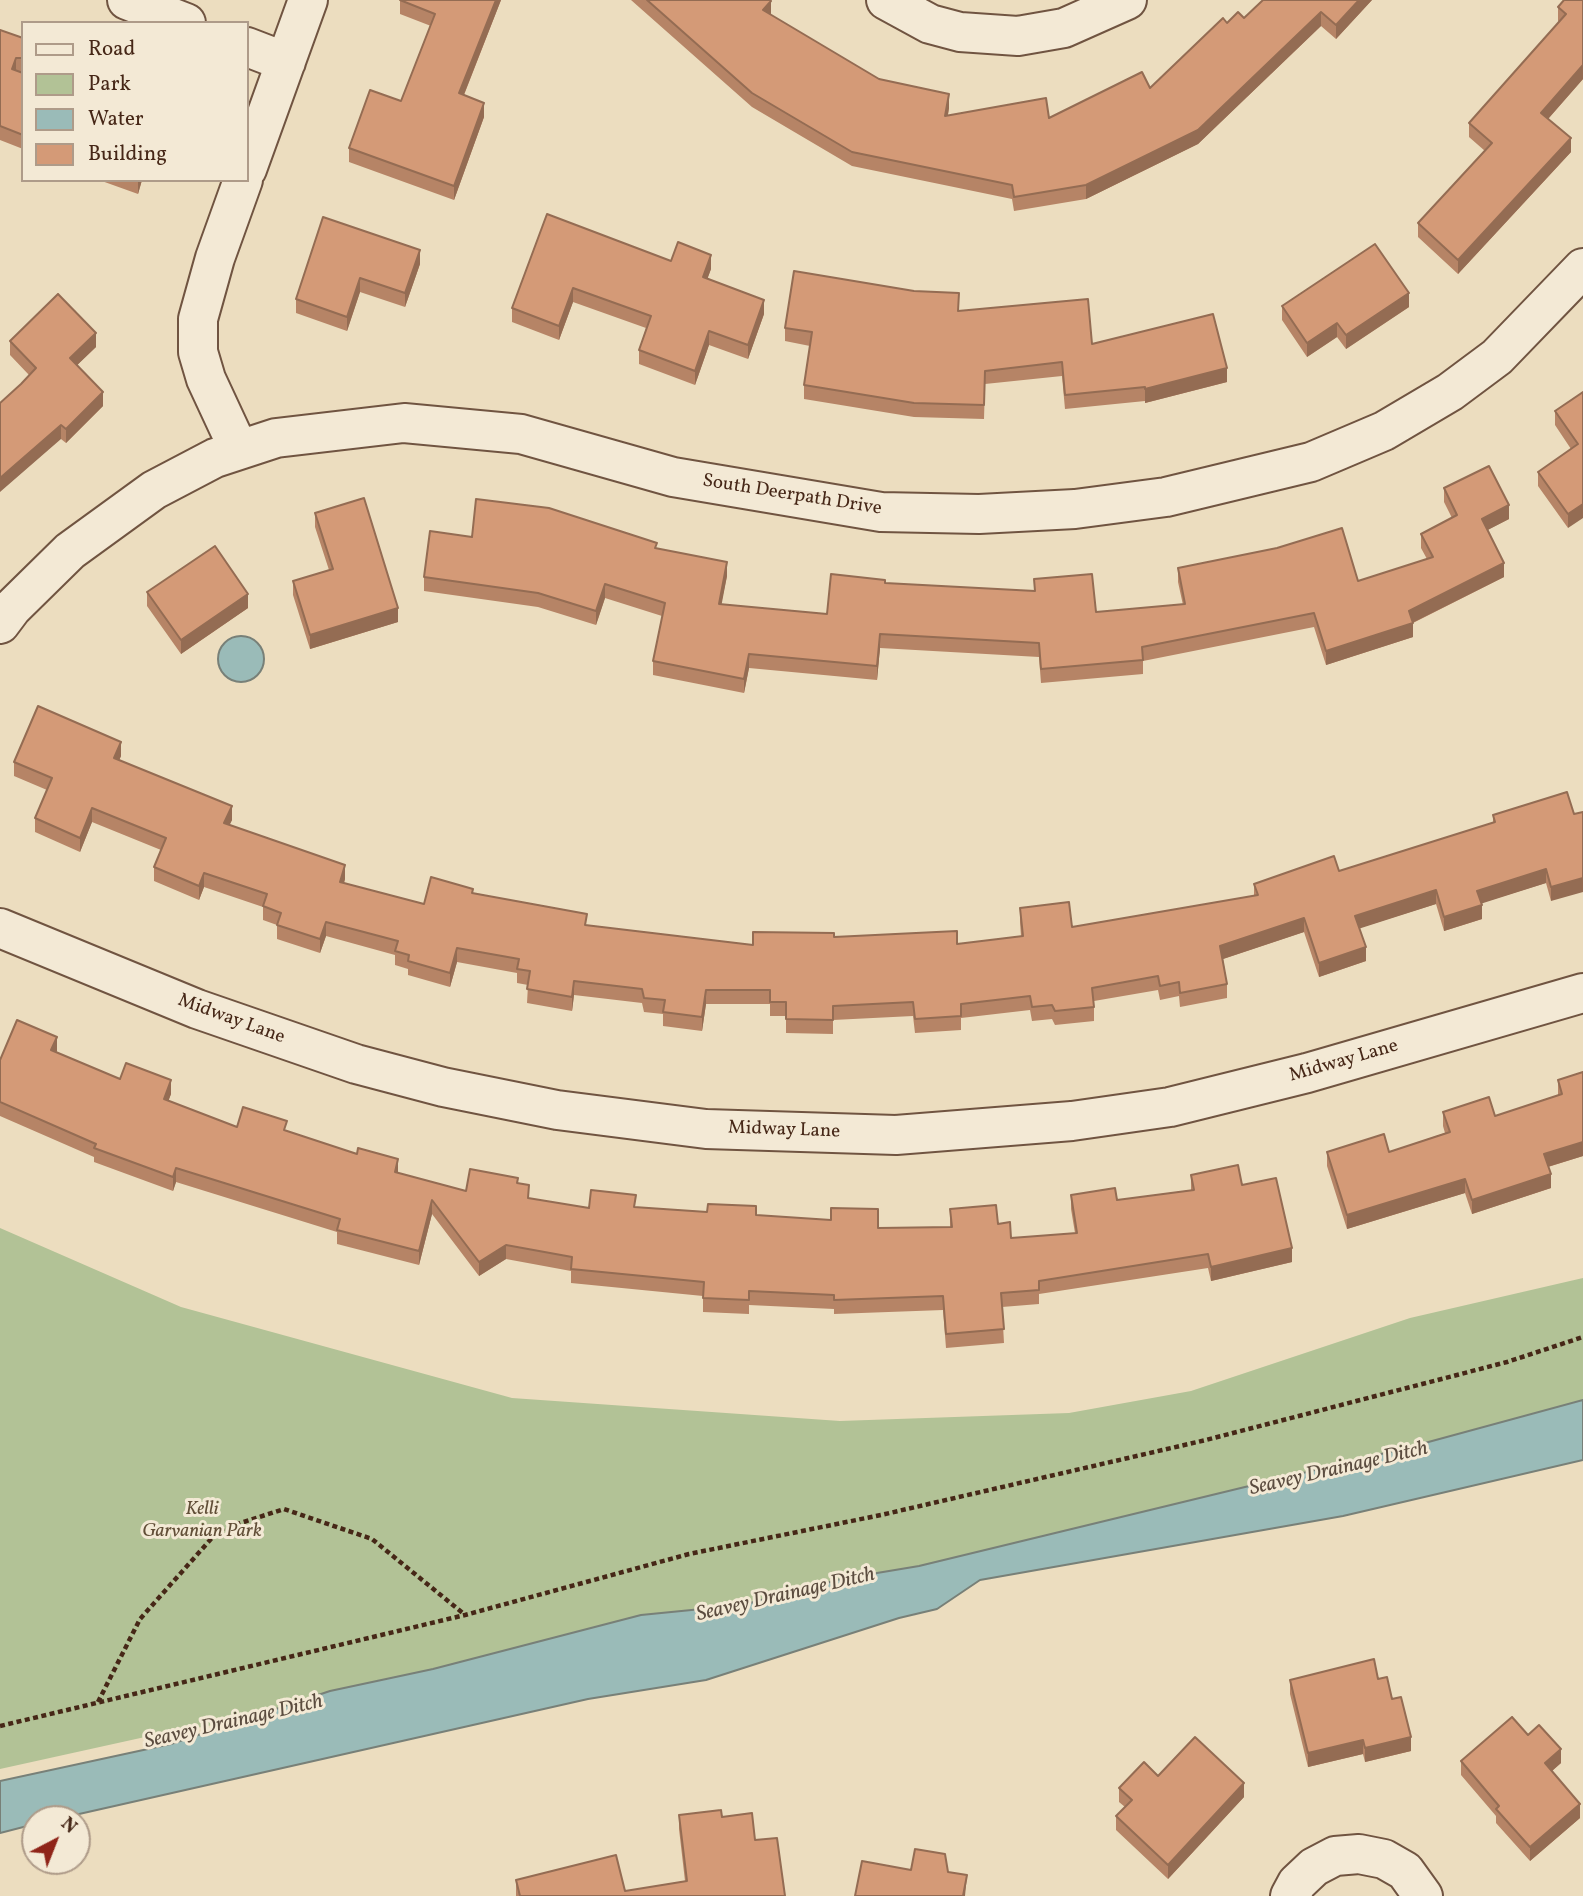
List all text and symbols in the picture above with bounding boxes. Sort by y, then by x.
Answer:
legend [21,21,248,182]
text: Road [88,35,135,64]
text: Park [88,70,131,99]
text: Water [88,105,144,134]
text: Building [88,140,167,169]
street label: South Deerpath Drive [701,471,883,521]
street label: Midway Lane [174,990,288,1050]
street label: Midway Lane [1287,1036,1401,1088]
street label: Midway Lane [728,1118,840,1144]
water label: Seavey Drainage Ditch [1247,1437,1431,1503]
park label: Kelli Garvanian Park [142,1500,262,1544]
water label: Seavey Drainage Ditch [694,1563,878,1629]
water label: Seavey Drainage Ditch [142,1690,326,1756]
north arrow [21,1805,91,1875]
text: N [55,1812,83,1840]

